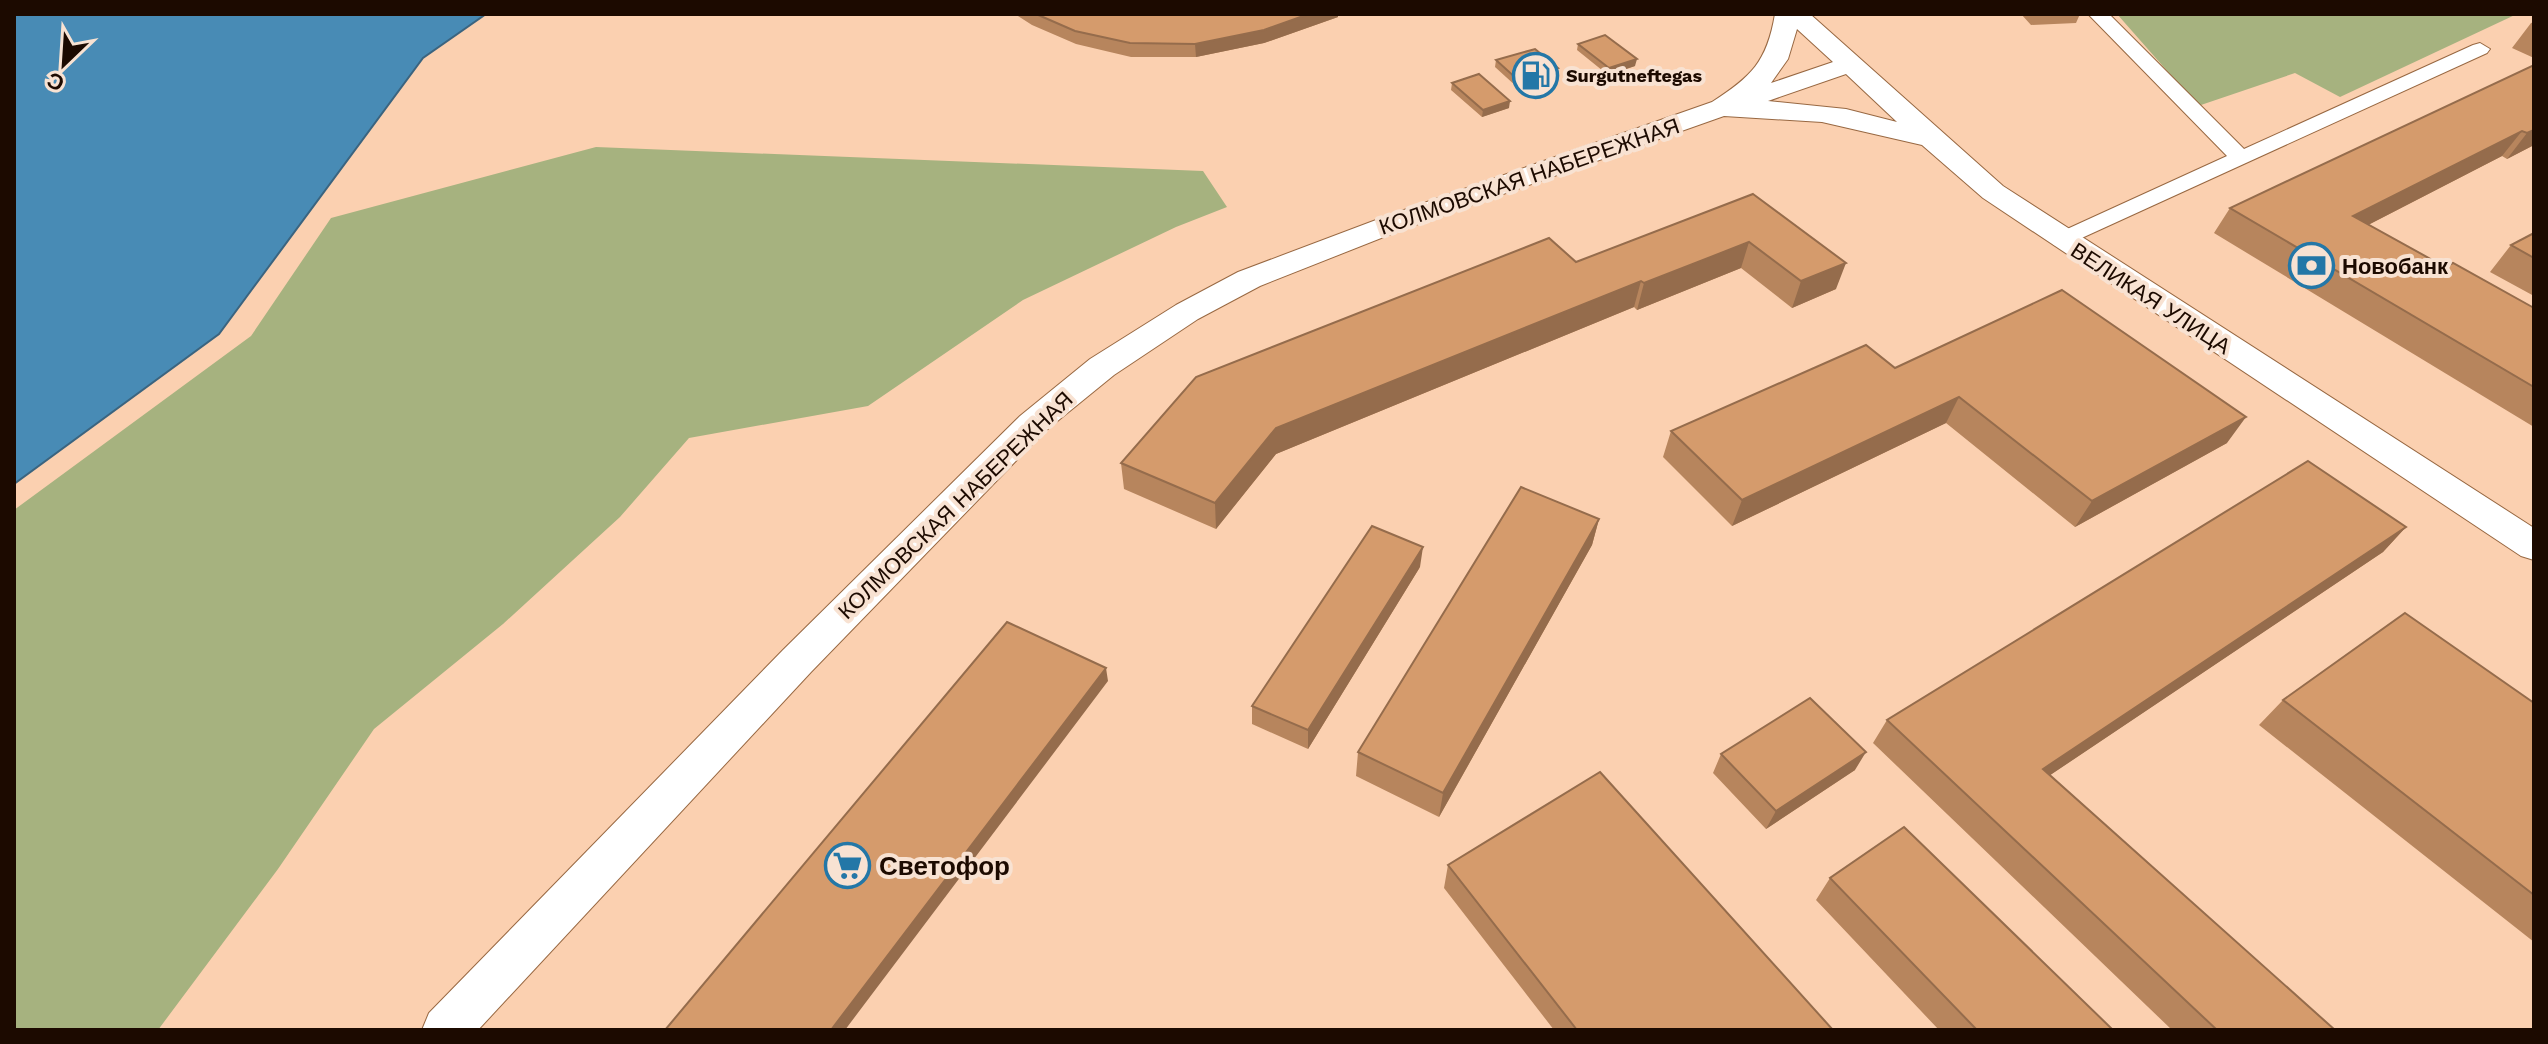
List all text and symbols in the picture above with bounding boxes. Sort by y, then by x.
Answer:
north arrow [24,24,104,104]
fuel station icon: Surgutneftegas [1511,52,1559,100]
place label: Surgutneftegas [1566,65,1703,86]
text: С [43,67,68,96]
street label: КОЛМОВСКАЯ НАБЕРЕЖНАЯ [1376,113,1683,240]
street label: ВЕЛИКАЯ УЛИЦА [2066,238,2235,359]
bank icon: Новобанк [2287,242,2335,290]
place label: Новобанк [2342,254,2449,279]
street label: КОЛМОВСКАЯ НАБЕРЕЖНАЯ [833,387,1078,624]
supermarket icon: Светофор [824,842,872,890]
place label: Светофор [879,851,1010,881]

